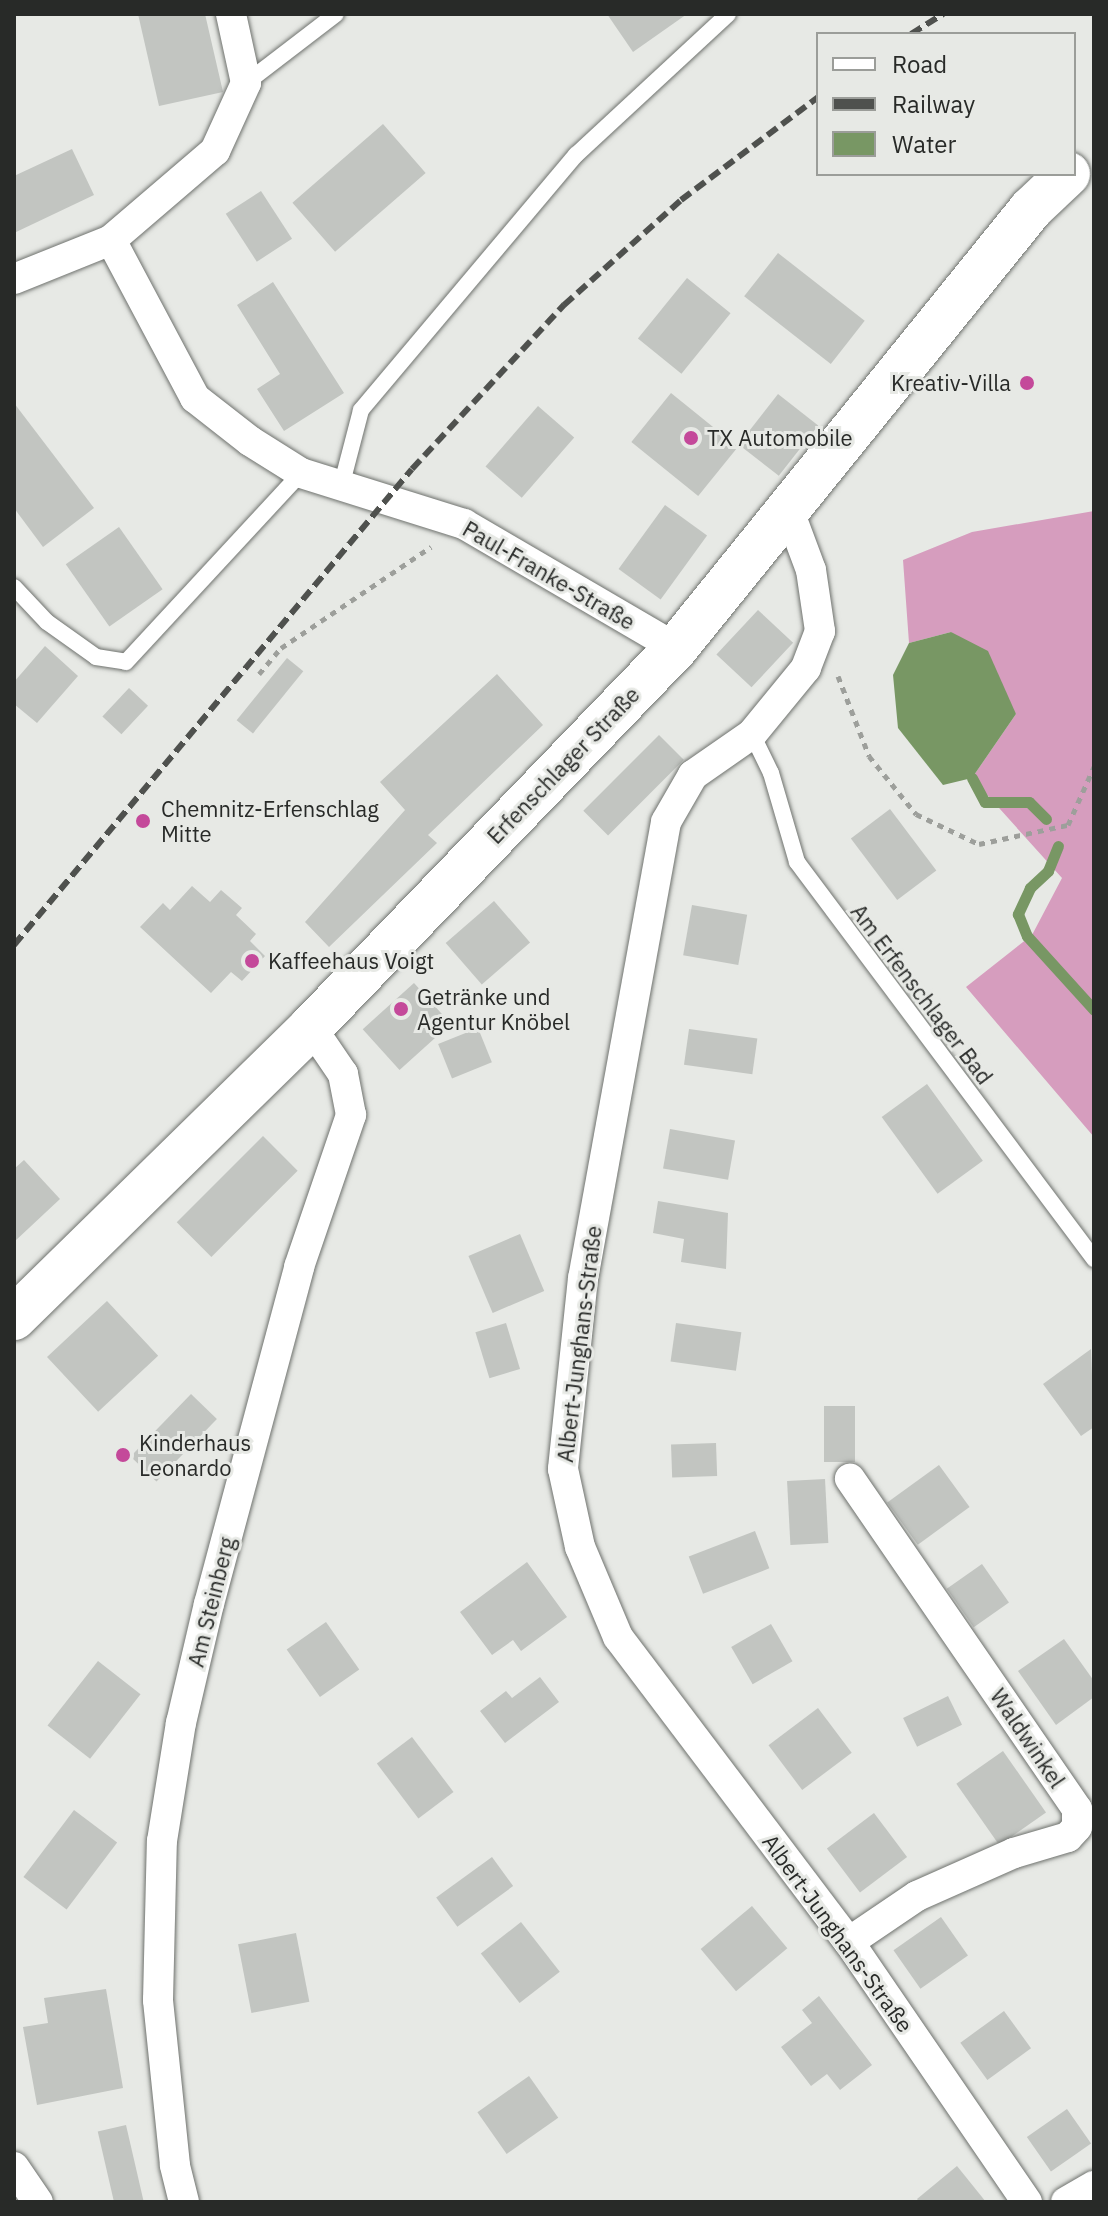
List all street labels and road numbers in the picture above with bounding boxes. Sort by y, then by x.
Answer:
street label: Paul-Franke-Straße [458,515,640,635]
street label: Erfenschlager Straße [481,681,645,849]
street label: Am Erfenschlager Bad [846,899,998,1089]
street label: Albert-Junghans-Straße [551,1224,607,1464]
street label: Am Steinberg [182,1534,240,1670]
street label: Waldwinkel [985,1683,1071,1793]
street label: Albert-Junghans-Straße [757,1829,919,2037]

